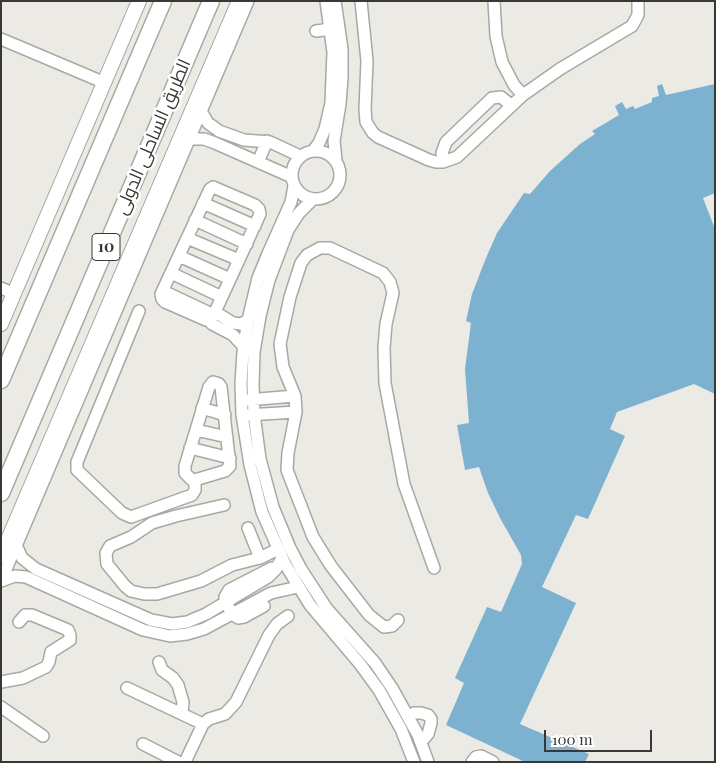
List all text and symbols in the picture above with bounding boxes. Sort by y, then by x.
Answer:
street label: الطريق الساحلى الدولى [110,56,196,218]
road number: 10 [92,233,120,260]
scale bar [546,720,654,752]
text: 100 m [552,729,593,749]

